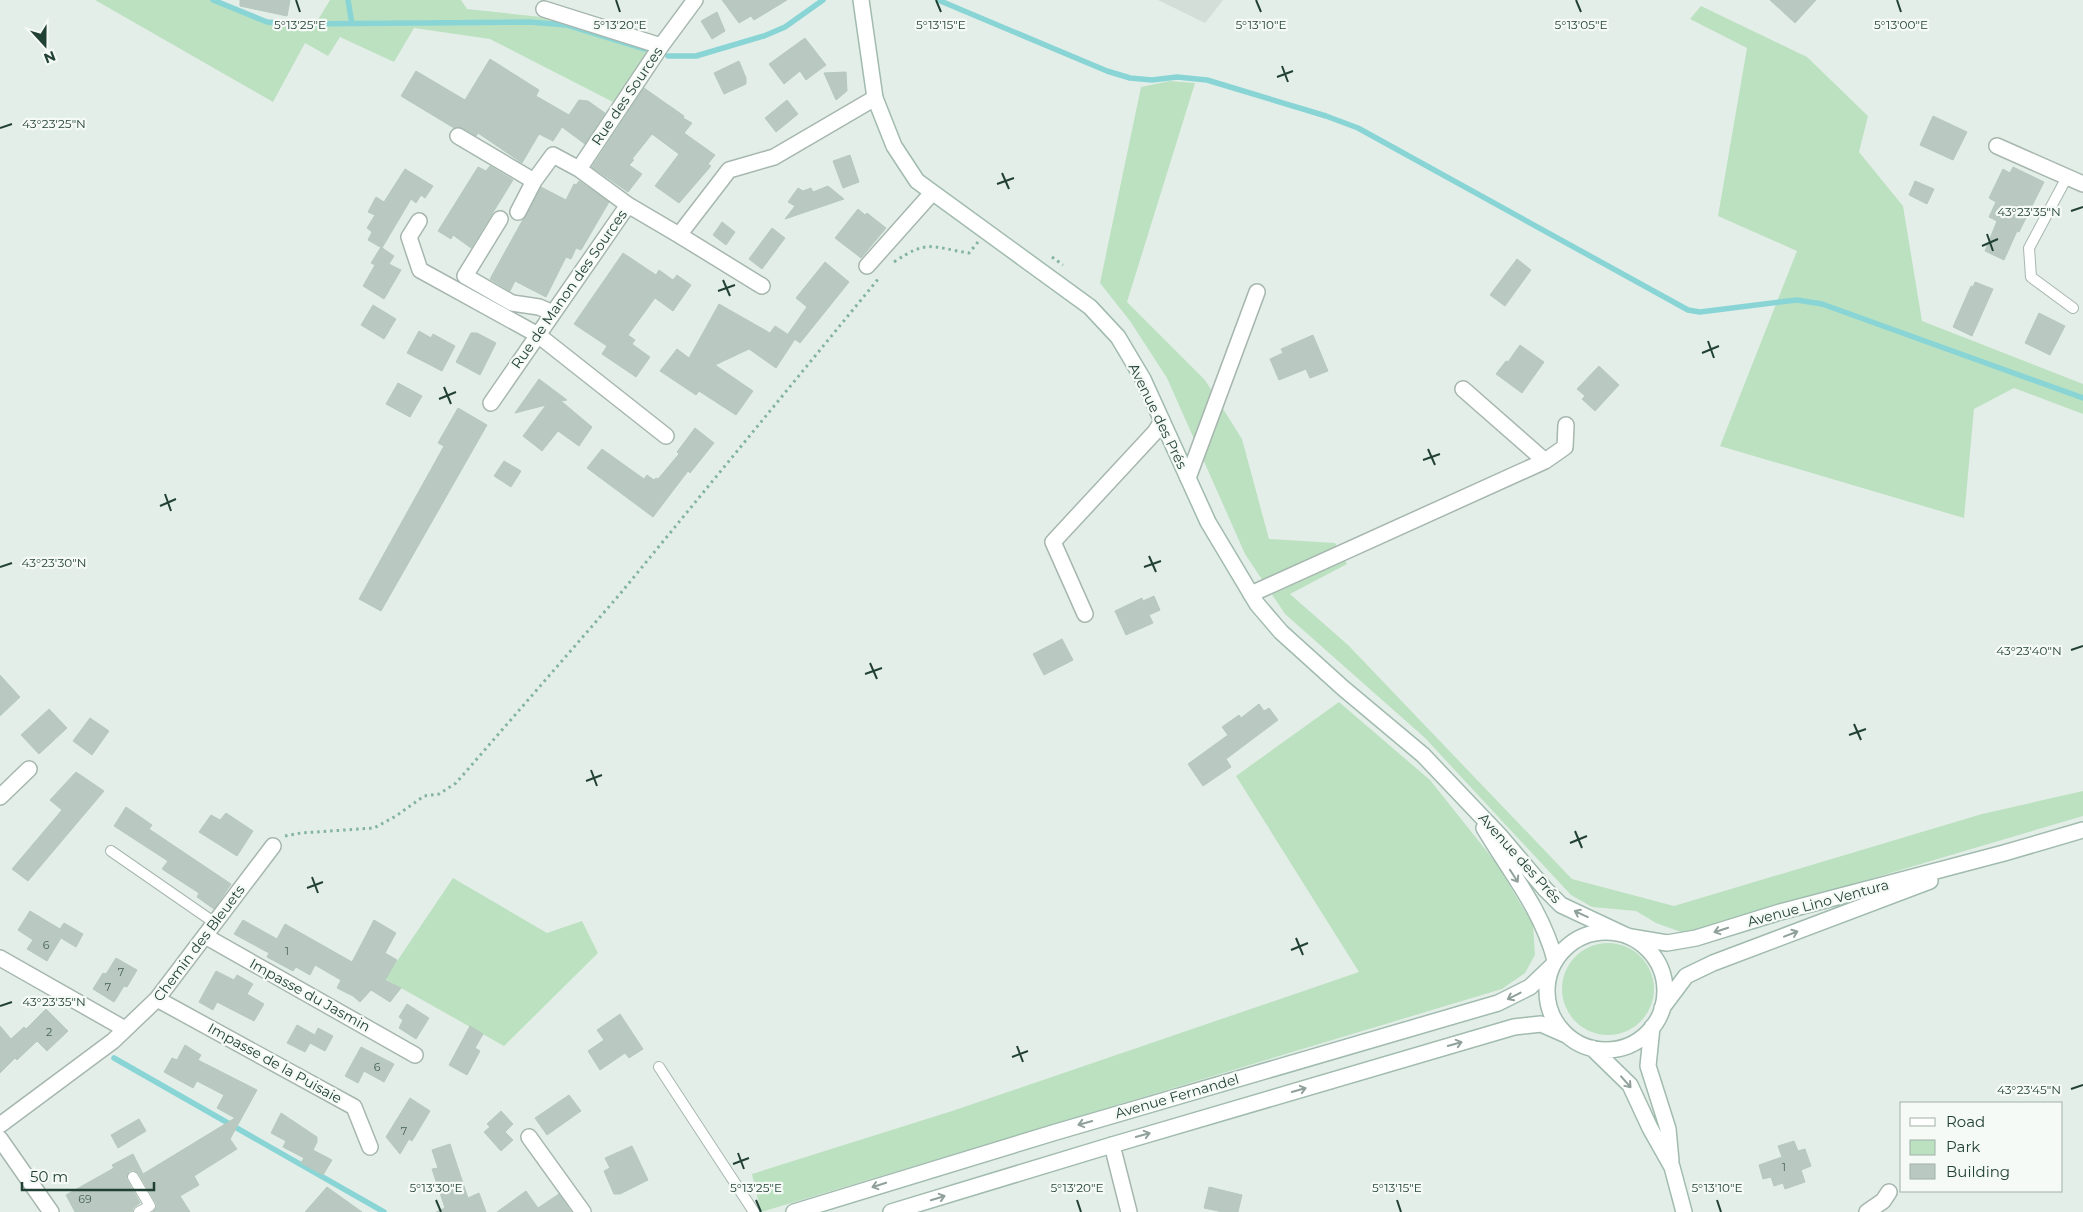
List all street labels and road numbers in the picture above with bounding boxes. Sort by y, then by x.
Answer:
street label: Rue des Sources [587,43,667,149]
street label: Rue de Manon des Sources [507,206,631,372]
street label: Avenue des Prés [1125,360,1191,472]
street label: Avenue des Prés [1475,809,1565,907]
street label: Avenue Lino Ventura [1745,875,1891,931]
street label: Chemin des Bleuets [149,881,249,1005]
street label: Impasse du Jasmin [246,954,374,1036]
street label: Impasse de la Puisaie [205,1019,345,1107]
street label: Avenue Fernandel [1113,1070,1241,1122]

